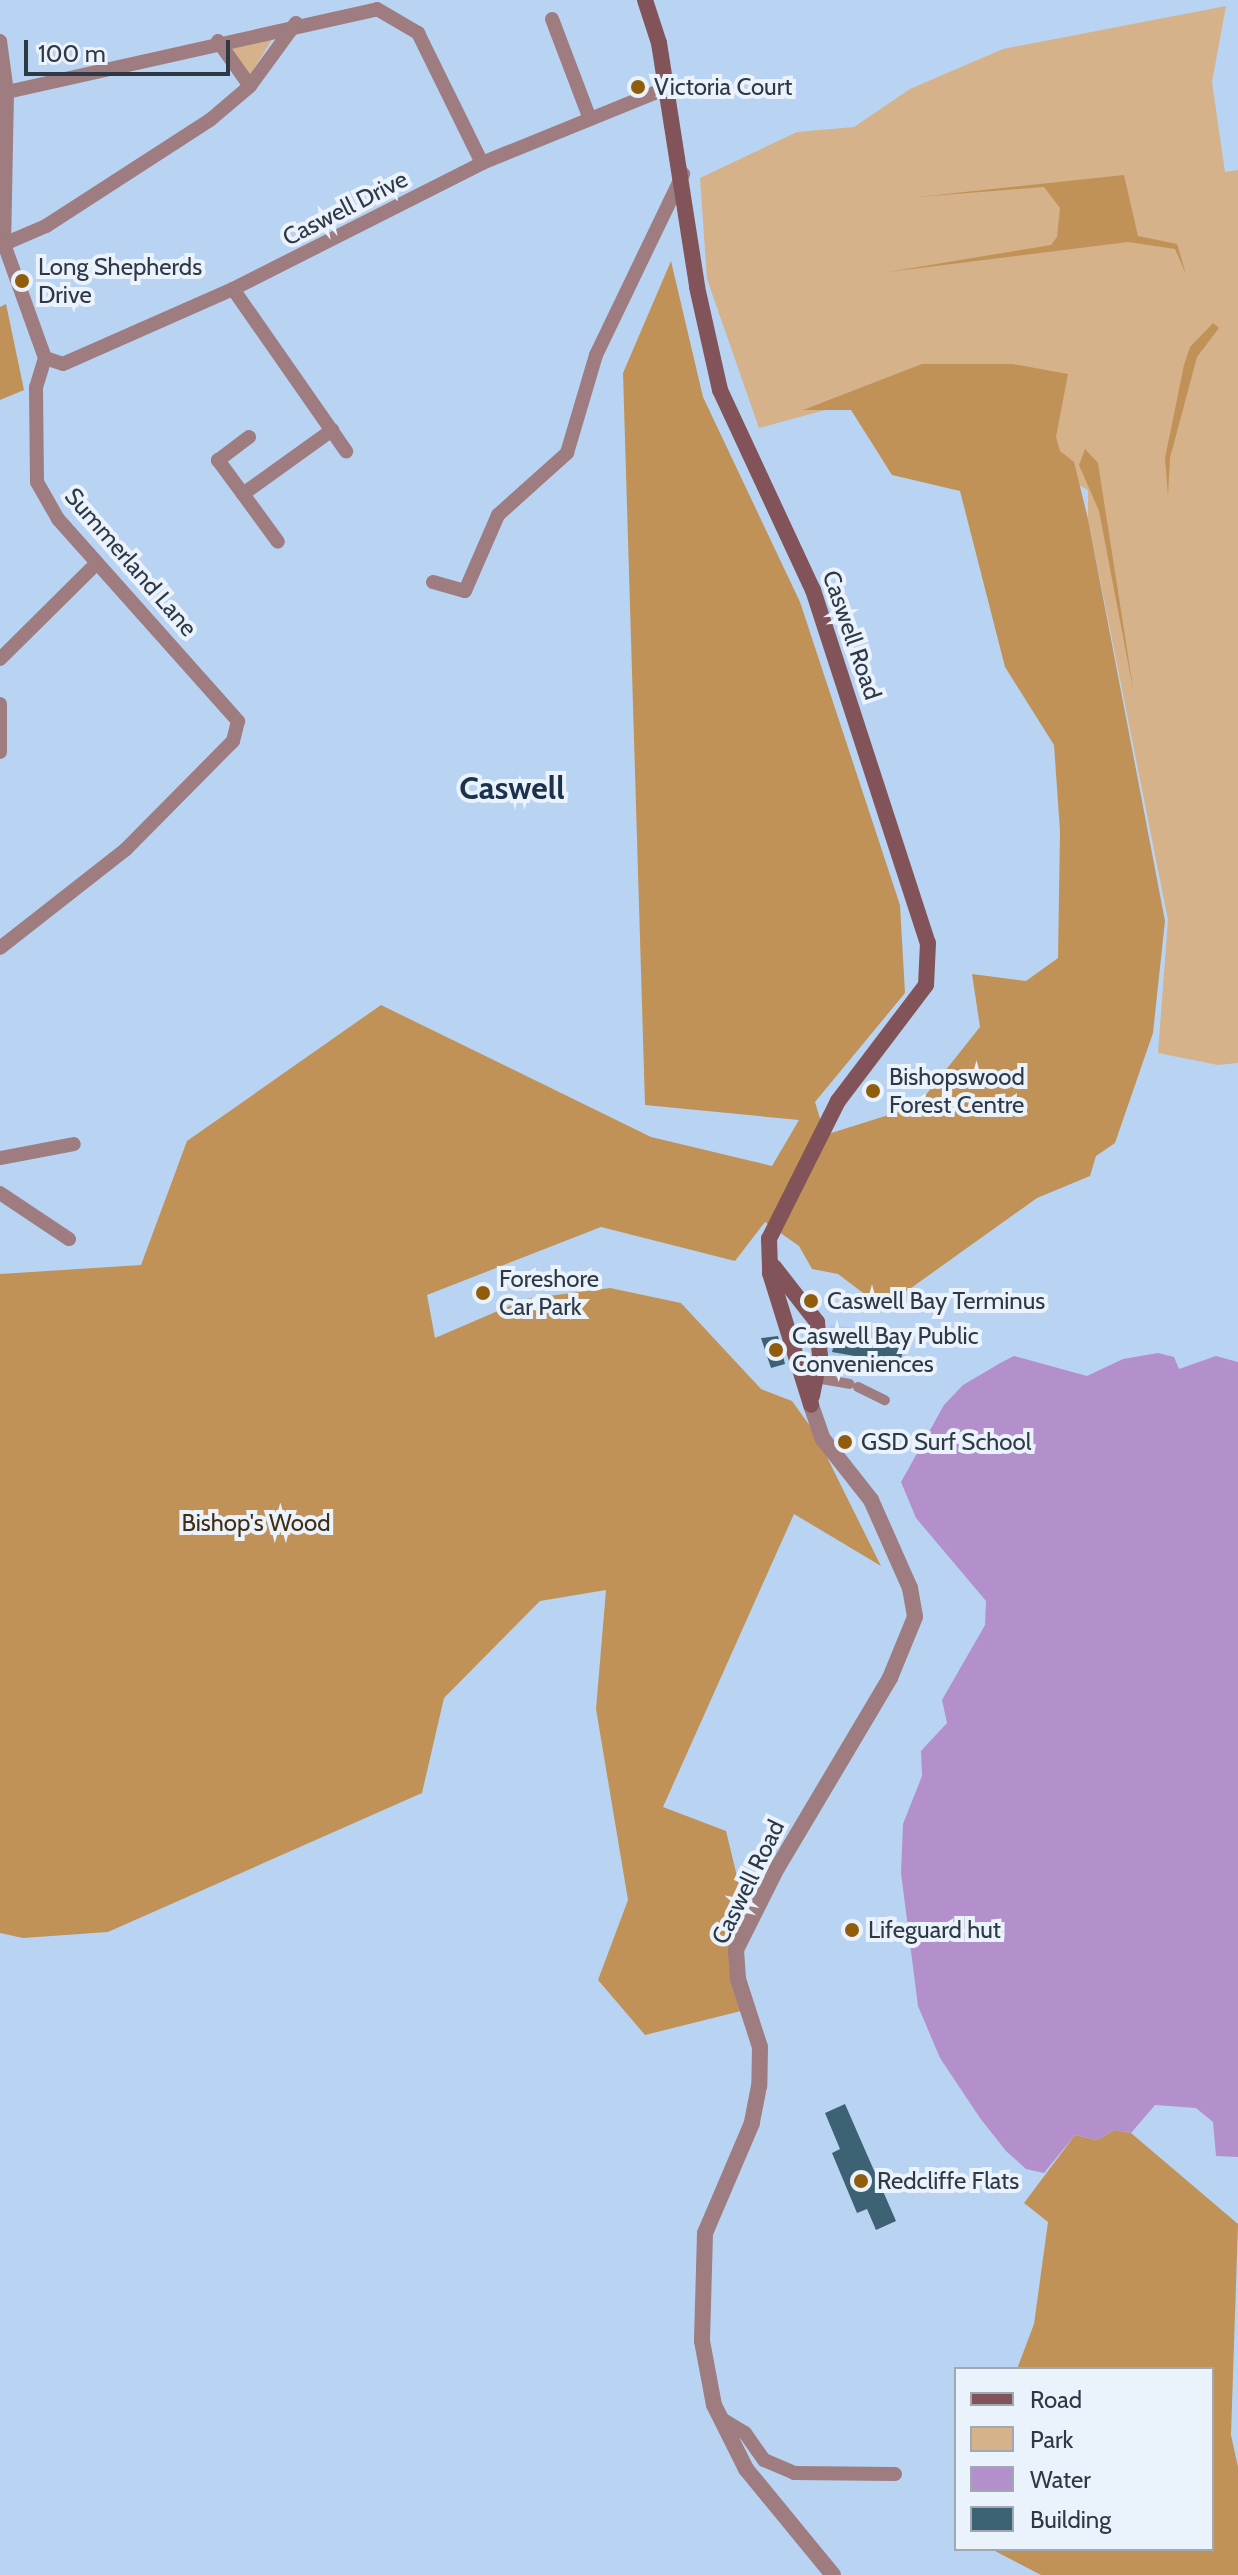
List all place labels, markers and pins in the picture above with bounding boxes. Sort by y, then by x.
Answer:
place label: Victoria Court [654,73,792,101]
marker: Victoria Court [629,78,647,96]
place label: Long Shepherds Drive [38,253,202,309]
marker: Long Shepherds Drive [13,272,31,290]
place label: Bishopswood Forest Centre [889,1063,1025,1119]
marker: Bishopswood Forest Centre [864,1082,882,1100]
place label: Foreshore Car Park [499,1265,599,1321]
marker: Foreshore Car Park [474,1284,492,1302]
place label: Caswell Bay Terminus [827,1287,1045,1315]
marker: Caswell Bay Terminus [802,1292,820,1310]
place label: Caswell Bay Public Conveniences [792,1322,979,1378]
marker: Caswell Bay Public Conveniences [767,1341,785,1359]
place label: GSD Surf School [861,1428,1031,1456]
marker: GSD Surf School [836,1433,854,1451]
place label: Lifeguard hut [868,1916,1001,1944]
marker: Lifeguard hut [843,1921,861,1939]
place label: Redcliffe Flats [877,2167,1019,2195]
marker: Redcliffe Flats [852,2172,870,2190]

